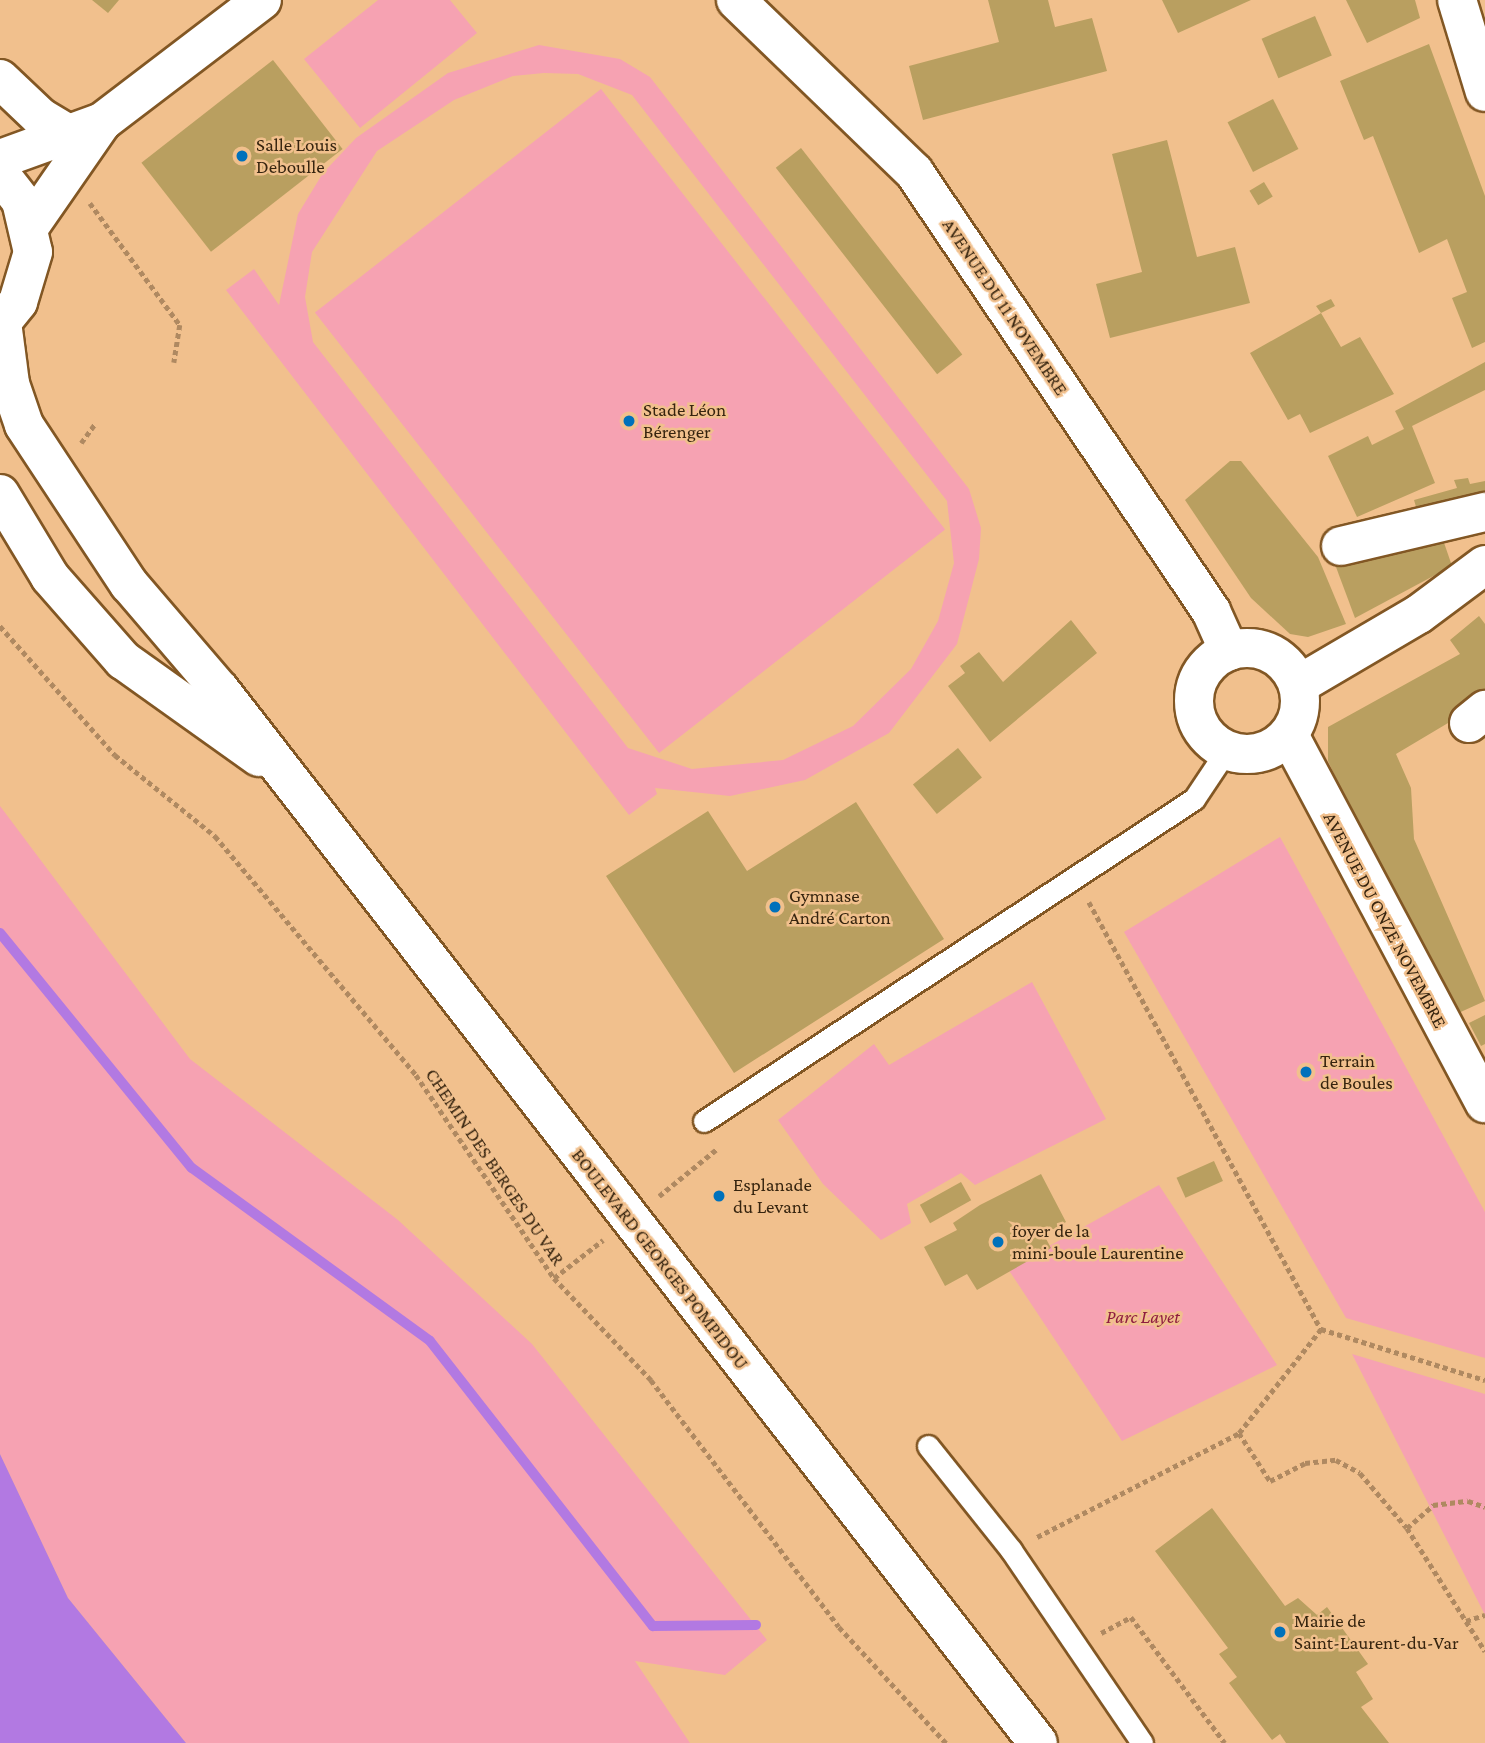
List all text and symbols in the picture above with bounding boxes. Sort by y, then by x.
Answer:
place label: Salle Louis Deboulle [256,134,337,178]
marker: Salle Louis Deboulle [234,148,250,164]
street label: AVENUE DU 11 NOVEMBRE [937,214,1073,400]
place label: Stade Léon Bérenger [643,399,726,443]
marker: Stade Léon Bérenger [621,413,637,429]
street label: AVENUE DU ONZE NOVEMBRE [1318,808,1452,1032]
place label: Gymnase André Carton [789,885,891,929]
marker: Gymnase André Carton [767,899,783,915]
place label: Terrain de Boules [1320,1050,1393,1094]
street label: CHEMIN DES BERGES DU VAR [420,1064,570,1270]
marker: Terrain de Boules [1298,1064,1314,1080]
street label: BOULEVARD GEORGES POMPIDOU [567,1144,753,1374]
place label: Esplanade du Levant [733,1174,812,1218]
marker: Esplanade du Levant [711,1188,727,1204]
place label: foyer de la mini-boule Laurentine [1012,1220,1184,1264]
marker: foyer de la mini-boule Laurentine [990,1234,1006,1250]
park label: Parc Layet [1106,1306,1180,1328]
place label: Mairie de Saint-Laurent-du-Var [1294,1610,1459,1654]
marker: Mairie de Saint-Laurent-du-Var [1272,1624,1288,1640]

